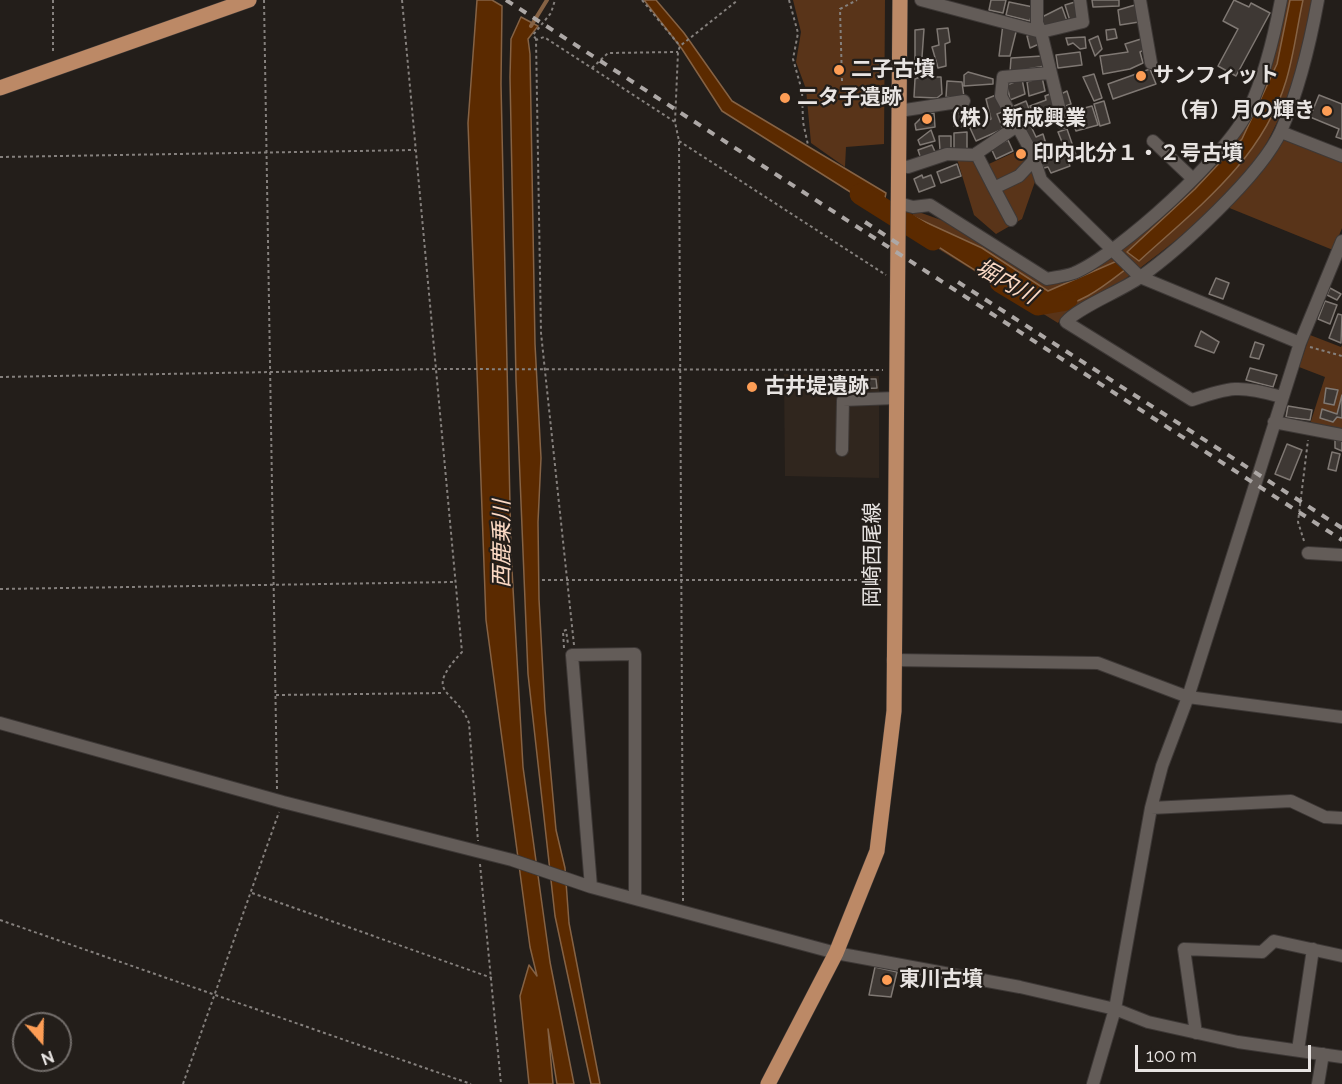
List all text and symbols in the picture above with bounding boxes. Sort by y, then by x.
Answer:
place label: 二子古墳 [851,57,935,83]
marker: 二子古墳 [832,63,846,77]
place label: サンフィット [1153,63,1279,89]
marker: サンフィット [1134,69,1148,83]
place label: 二タ子遺跡 [797,85,902,111]
marker: 二タ子遺跡 [778,91,792,105]
place label: （有）月の輝き [1168,98,1315,124]
marker: （有）月の輝き [1320,104,1334,118]
place label: （株）新成興業 [939,106,1086,132]
marker: （株）新成興業 [920,112,934,126]
place label: 印内北分１・２号古墳 [1033,141,1243,167]
marker: 印内北分１・２号古墳 [1014,147,1028,161]
water label: 堀内川 [971,254,1041,310]
place label: 古井堤遺跡 [764,374,869,400]
marker: 古井堤遺跡 [745,380,759,394]
water label: 西鹿乗川 [489,500,515,588]
street label: 岡崎西尾線 [860,503,886,607]
place label: 東川古墳 [899,967,983,993]
marker: 東川古墳 [880,973,894,987]
north arrow [12,1012,72,1072]
scale bar [1138,1033,1314,1071]
text: 100 m [1146,1045,1197,1066]
text: N [39,1046,57,1069]

